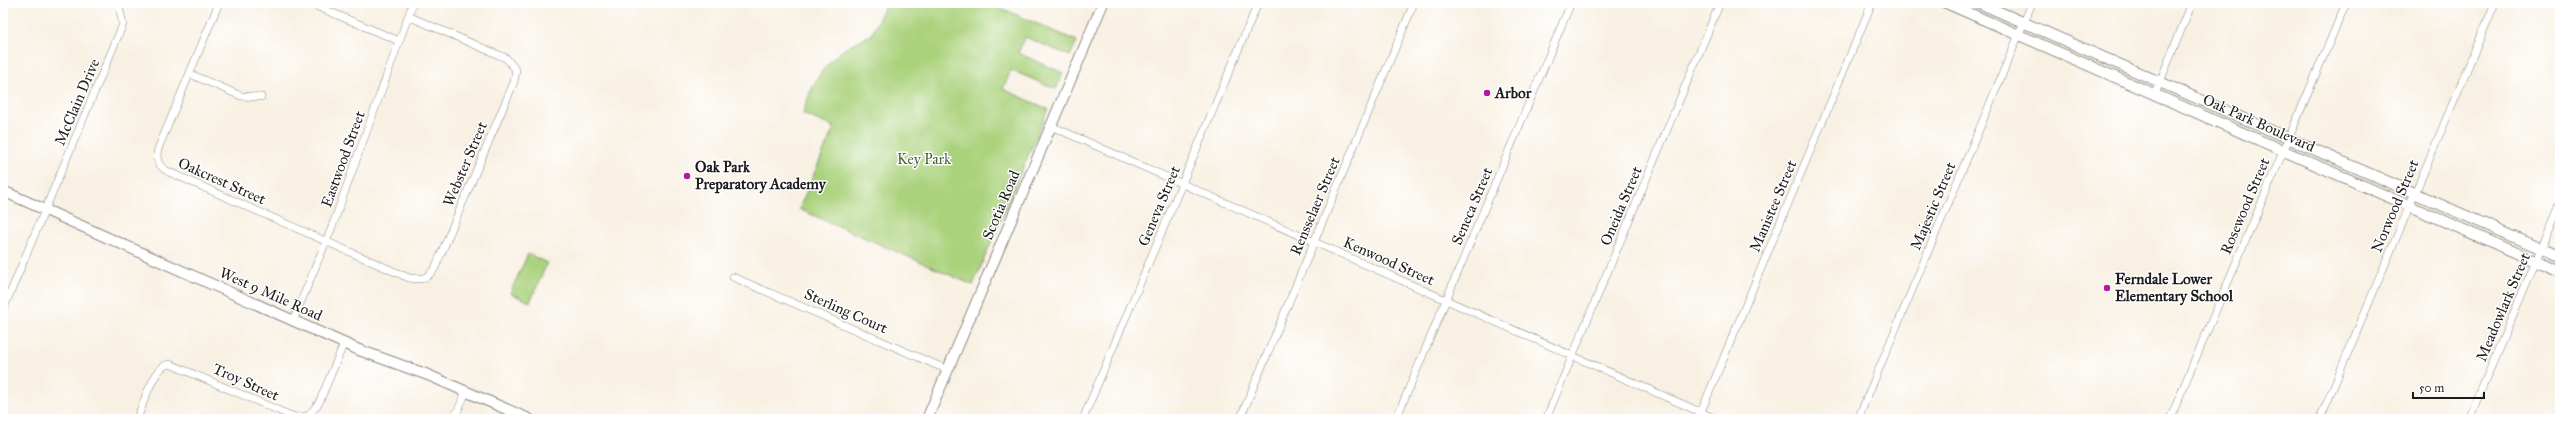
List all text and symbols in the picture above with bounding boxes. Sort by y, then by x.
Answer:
street label: McClain Drive [51,56,103,148]
place label: Arbor [1494,84,1532,102]
marker: Arbor [1482,88,1492,98]
street label: Oak Park Boulevard [2200,90,2318,156]
street label: Eastwood Street [317,108,369,210]
street label: Webster Street [439,118,491,209]
park label: Key Park [897,150,951,168]
street label: Oakcrest Street [175,154,269,209]
street label: Rensselaer Street [1286,154,1344,258]
street label: Rosewood Street [2217,154,2274,257]
street label: Norwood Street [2367,156,2423,255]
street label: Manistee Street [1746,157,1801,255]
place label: Oak Park Preparatory Academy [695,158,827,194]
street label: Majestic Street [1906,159,1960,252]
street label: Geneva Street [1134,163,1184,249]
street label: Oneida Street [1596,163,1646,248]
street label: Seneca Street [1448,164,1497,247]
street label: Scotia Road [978,167,1024,242]
marker: Oak Park Preparatory Academy [682,171,692,181]
street label: Kenwood Street [1341,233,1438,289]
street label: Meadowlark Street [2472,249,2534,364]
street label: West 9 Mile Road [217,263,325,325]
place label: Ferndale Lower Elementary School [2115,270,2234,306]
marker: Ferndale Lower Elementary School [2102,283,2112,293]
street label: Sterling Court [802,285,891,338]
street label: Troy Street [210,359,283,405]
scale bar [2413,374,2484,400]
text: 50 m [2419,381,2444,395]

